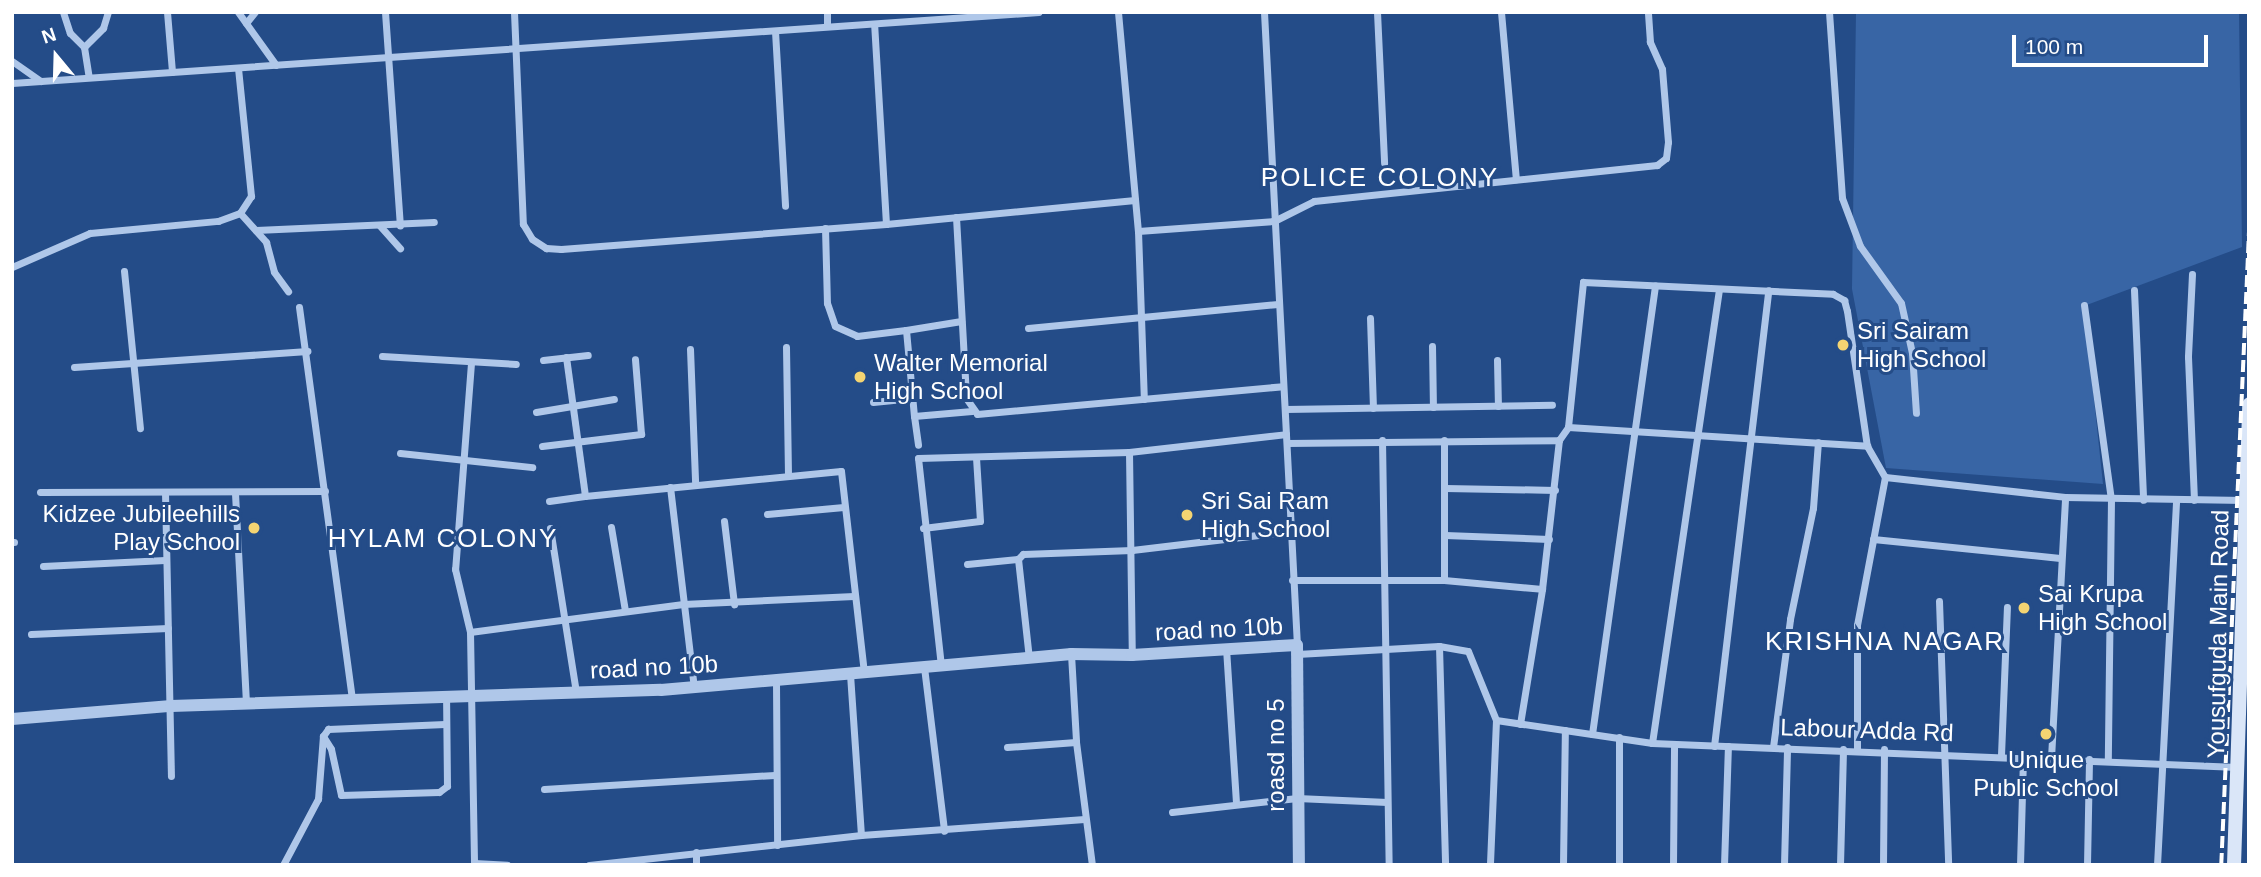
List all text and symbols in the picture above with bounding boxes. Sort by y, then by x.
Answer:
north arrow [21,21,91,91]
scale bar [2016,21,2212,65]
text: N [39,24,59,48]
text: 100 m [2025,35,2083,58]
district label: POLICE COLONY [1262,162,1498,194]
place label: Sri Sairam High School [1857,317,1986,373]
marker: Sri Sairam High School [1835,337,1851,353]
place label: Walter Memorial High School [874,349,1048,405]
marker: Walter Memorial High School [852,369,868,385]
place label: Sri Sai Ram High School [1201,487,1330,543]
place label: Kidzee Jubileehills Play School [43,500,240,556]
marker: Sri Sai Ram High School [1179,507,1195,523]
street label: Yousufguda Main Road [2201,509,2235,759]
marker: Kidzee Jubileehills Play School [246,520,262,536]
district label: HYLAM COLONY [329,523,557,555]
place label: Sai Krupa High School [2038,580,2167,636]
marker: Sai Krupa High School [2016,600,2032,616]
street label: road no 10b [1154,611,1284,647]
district label: KRISHNA NAGAR [1766,626,2004,658]
street label: road no 10b [589,649,719,685]
street label: roasd no 5 [1262,698,1290,812]
street label: Labour Adda Rd [1779,713,1955,747]
marker: Unique Public School [2038,726,2054,742]
place label: Unique Public School [1973,746,2119,802]

